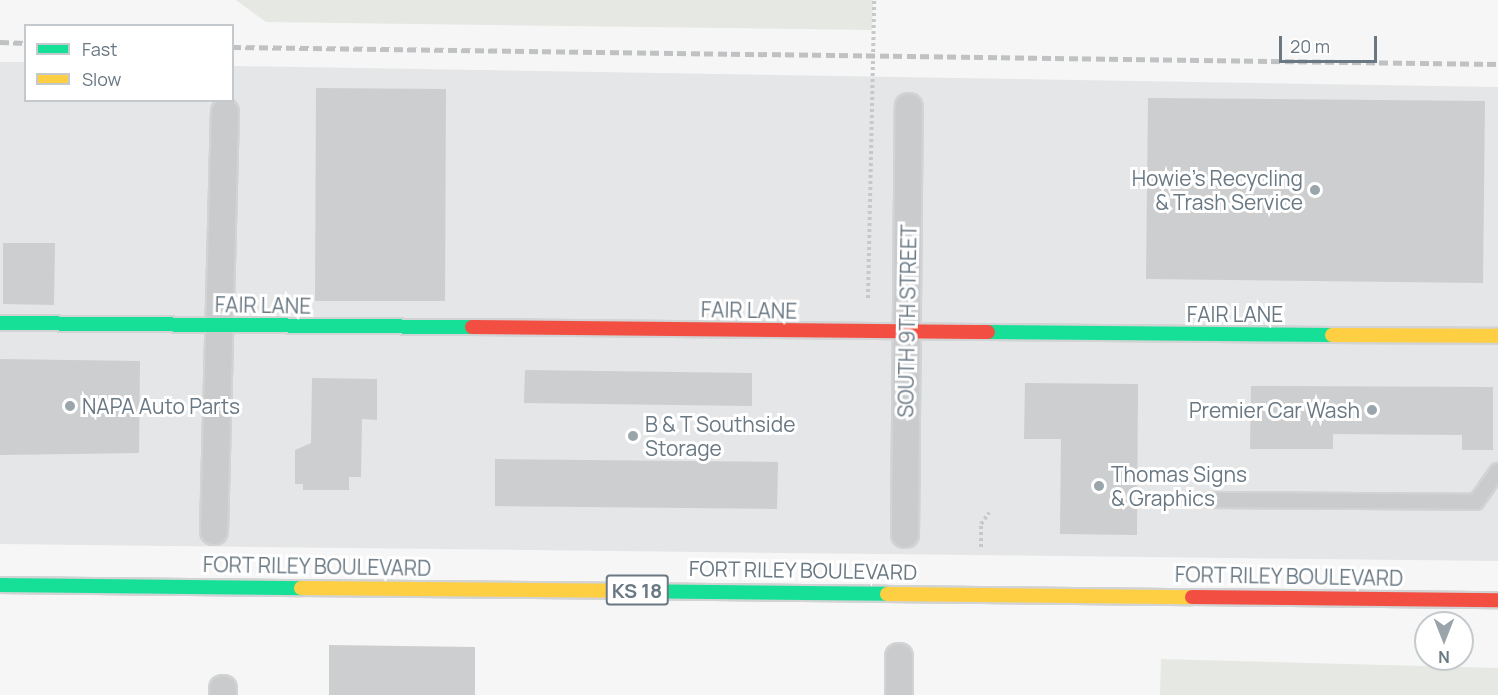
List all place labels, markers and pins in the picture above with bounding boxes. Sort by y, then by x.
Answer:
place label: Howie's Recycling & Trash Service [1132,165,1303,215]
marker: Howie's Recycling & Trash Service [1308,183,1322,197]
place label: NAPA Auto Parts [82,393,240,419]
place label: Premier Car Wash [1189,397,1360,423]
marker: NAPA Auto Parts [63,399,77,413]
marker: Premier Car Wash [1365,403,1379,417]
place label: B & T Southside Storage [645,411,796,461]
marker: B & T Southside Storage [626,429,640,443]
place label: Thomas Signs & Graphics [1111,461,1247,511]
marker: Thomas Signs & Graphics [1092,479,1106,493]

